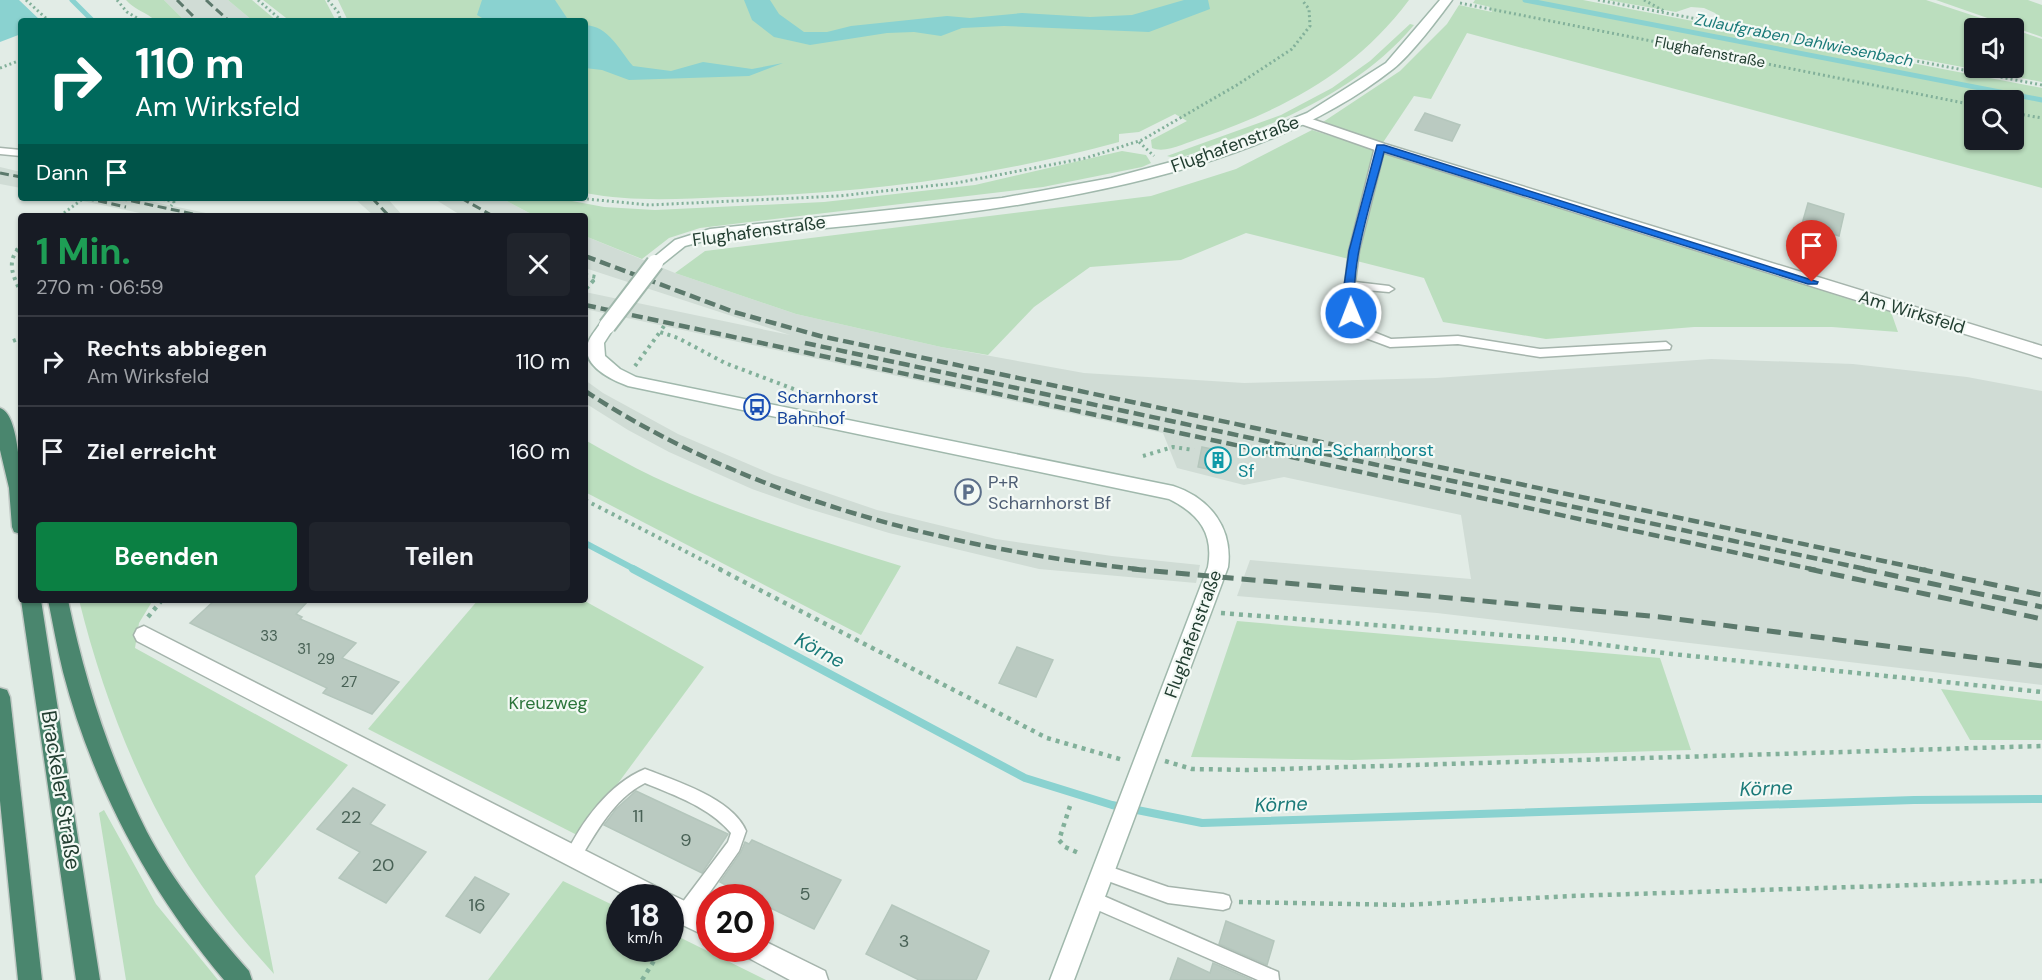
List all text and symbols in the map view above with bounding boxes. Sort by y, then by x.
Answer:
water label: Zulaufgraben Dahlwiesenbach [1693,8,1915,72]
map controls [1964,18,2024,150]
button: sound [1964,18,2024,78]
street label: Flughafenstraße [1653,31,1767,73]
text: 110 m [135,36,245,91]
icon: right [36,42,114,120]
text: Am Wirksfeld [135,89,300,124]
button: search [1964,90,2024,150]
street label: Flughafenstraße [1168,110,1302,178]
icon: arrive [100,156,133,189]
text: Dann [36,158,88,187]
street label: Flughafenstraße [691,210,827,252]
pin [1786,220,1837,282]
text: 1 Min. [36,228,131,275]
icon: arrive [1795,229,1828,262]
button: close [507,233,570,296]
text: 270 m · 06:59 [36,274,163,300]
position arrow [1319,281,1383,345]
street label: Am Wirksfeld [1856,284,1968,340]
text: Rechts abbiegen [87,334,267,363]
icon: right [36,345,69,378]
text: 110 m [516,347,570,376]
text: Am Wirksfeld [87,363,209,389]
place label: Scharnhorst Bahnhof [777,385,878,430]
bus stop icon: Scharnhorst Bahnhof [742,392,772,422]
icon: arrive [36,435,69,468]
text: Ziel erreicht [87,437,217,466]
text: 160 m [509,437,570,466]
place label: Dortmund-Scharnhorst Sf [1238,438,1434,483]
building icon: Dortmund-Scharnhorst Sf [1203,445,1233,475]
place label: P+R Scharnhorst Bf [988,470,1111,515]
parking icon: P+R Scharnhorst Bf [953,477,983,507]
button: Beenden [36,522,297,591]
button: Teilen [309,522,570,591]
street label: Flughafenstraße [1159,567,1227,701]
house number: 33 [260,626,278,646]
water label: Körne [790,626,850,674]
house number: 31 [297,639,311,659]
house number: 29 [317,649,335,669]
house number: 27 [341,672,357,692]
park label: Kreuzweg [508,691,588,715]
street label: Brackeler Straße [35,708,87,872]
water label: Körne [1739,774,1793,802]
water label: Körne [1254,790,1308,818]
house number: 11 [632,804,644,828]
house number: 22 [341,805,361,829]
house number: 9 [680,828,692,852]
house number: 20 [372,853,394,877]
house number: 5 [800,882,810,906]
speed limit sign: 20 [696,884,774,962]
house number: 16 [469,893,485,917]
text: 18 [630,896,660,935]
text: km/h [627,928,663,948]
house number: 3 [899,929,909,953]

